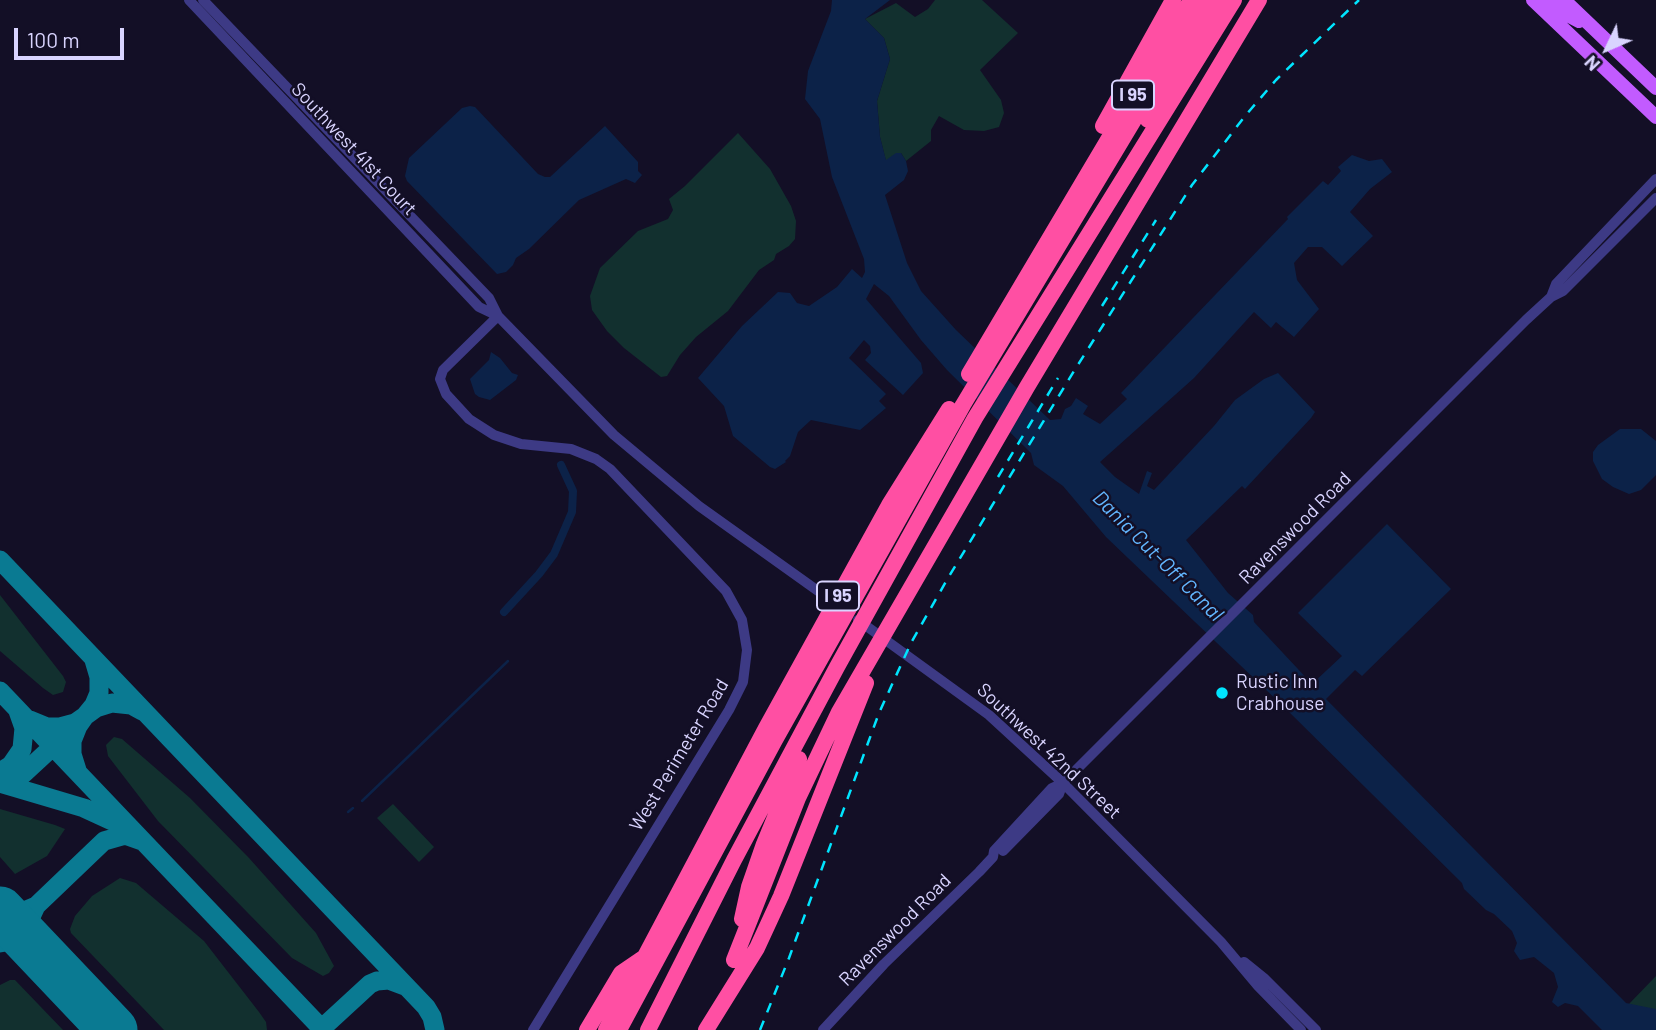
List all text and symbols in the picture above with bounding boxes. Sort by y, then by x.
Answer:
scale bar [18,14,128,58]
north arrow [1572,14,1642,84]
text: 100 m [27,27,80,52]
text: N [1579,51,1604,76]
street label: Southwest 41st Court [287,78,421,220]
road number: I 95 [1112,80,1154,110]
street label: Ravenswood Road [1234,467,1356,589]
water label: Dania Cut-Off Canal [1087,485,1229,627]
road number: I 95 [817,582,859,610]
place label: Rustic Inn Crabhouse [1236,671,1324,715]
street label: West Perimeter Road [625,675,733,835]
street label: Southwest 42nd Street [972,678,1126,824]
marker: Rustic Inn Crabhouse [1214,685,1230,701]
street label: Ravenswood Road [834,869,956,991]

